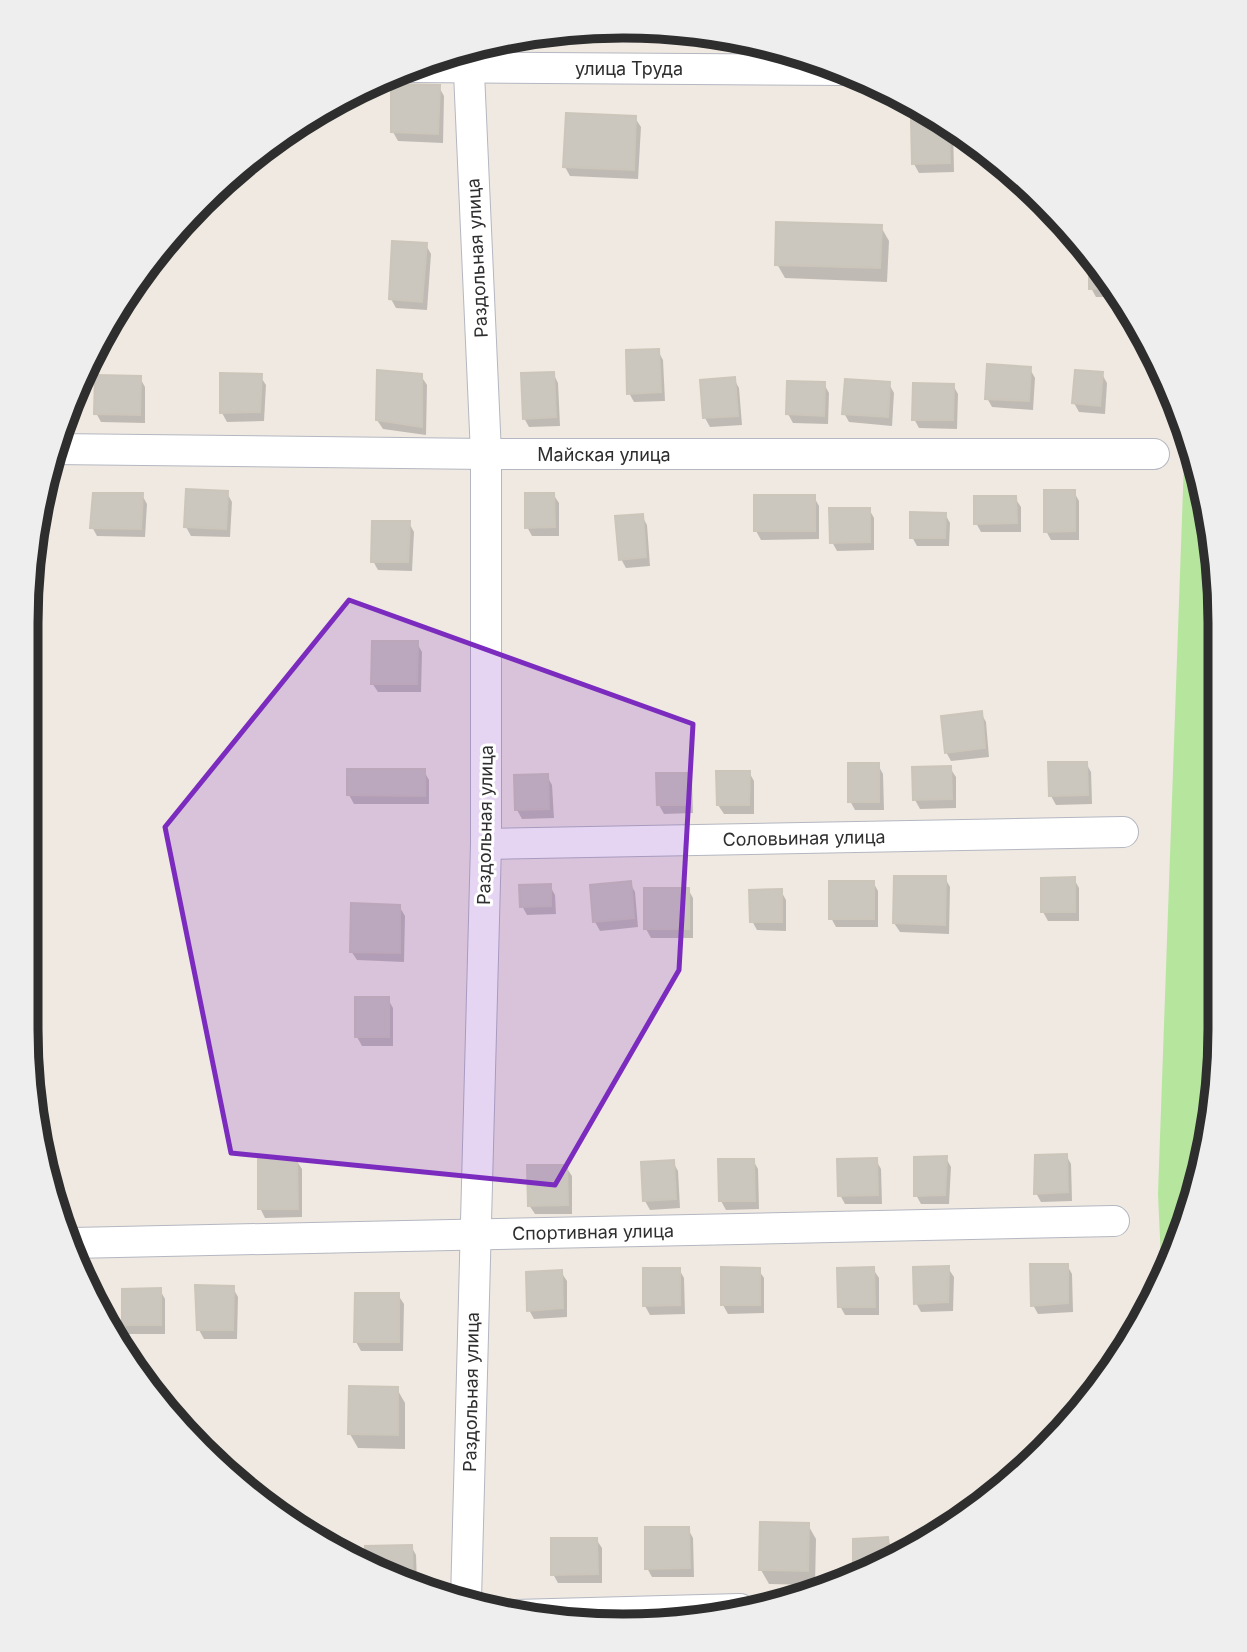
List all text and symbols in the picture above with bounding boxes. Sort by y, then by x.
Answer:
street label: улица Труда [575,58,683,79]
street label: Раздольная улица [462,178,492,338]
street label: Майская улица [537,444,671,465]
street label: Раздольная улица [473,745,497,905]
street label: Соловьиная улица [722,826,886,850]
street label: Спортивная улица [512,1220,674,1244]
street label: Раздольная улица [459,1312,483,1472]

